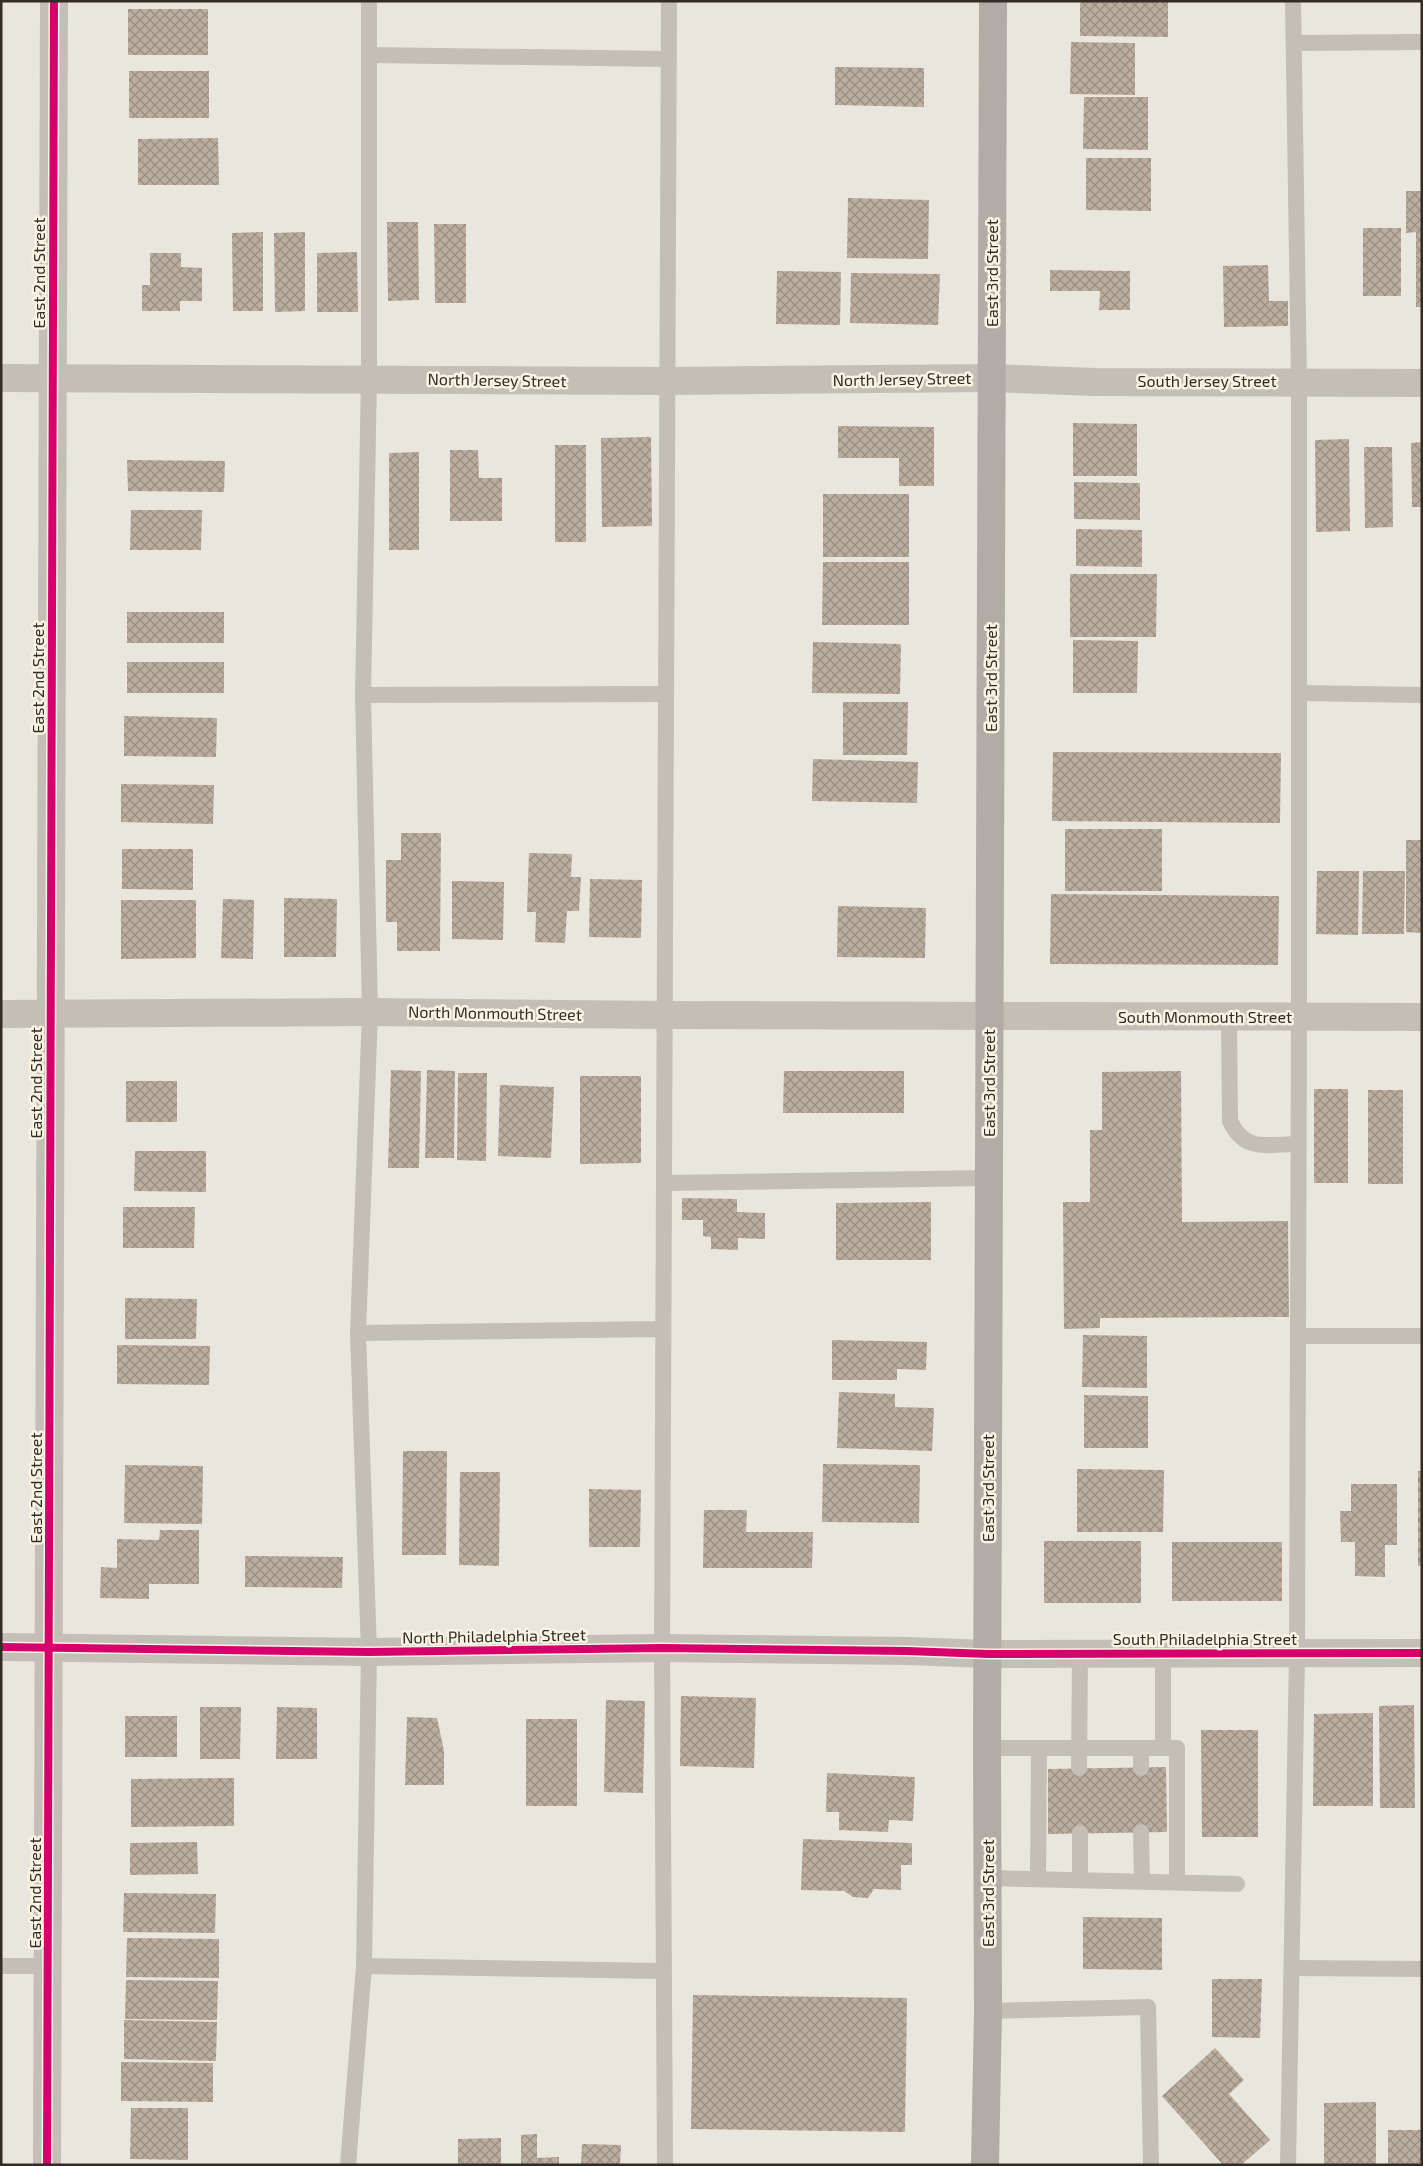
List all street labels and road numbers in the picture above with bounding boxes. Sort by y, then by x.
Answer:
street label: East 2nd Street [29,217,48,329]
street label: East 3rd Street [982,219,1001,327]
street label: North Jersey Street [832,368,971,389]
street label: North Jersey Street [428,369,567,390]
street label: South Jersey Street [1137,371,1277,390]
street label: East 2nd Street [28,622,47,734]
street label: East 3rd Street [981,624,1000,732]
street label: North Monmouth Street [408,1001,582,1024]
street label: South Monmouth Street [1118,1007,1292,1026]
street label: East 2nd Street [26,1027,45,1139]
street label: East 3rd Street [979,1029,998,1137]
street label: East 2nd Street [26,1432,45,1544]
street label: East 3rd Street [978,1434,997,1542]
street label: North Philadelphia Street [402,1624,586,1647]
street label: South Philadelphia Street [1113,1629,1297,1648]
street label: East 2nd Street [25,1837,44,1949]
street label: East 3rd Street [978,1839,997,1947]

